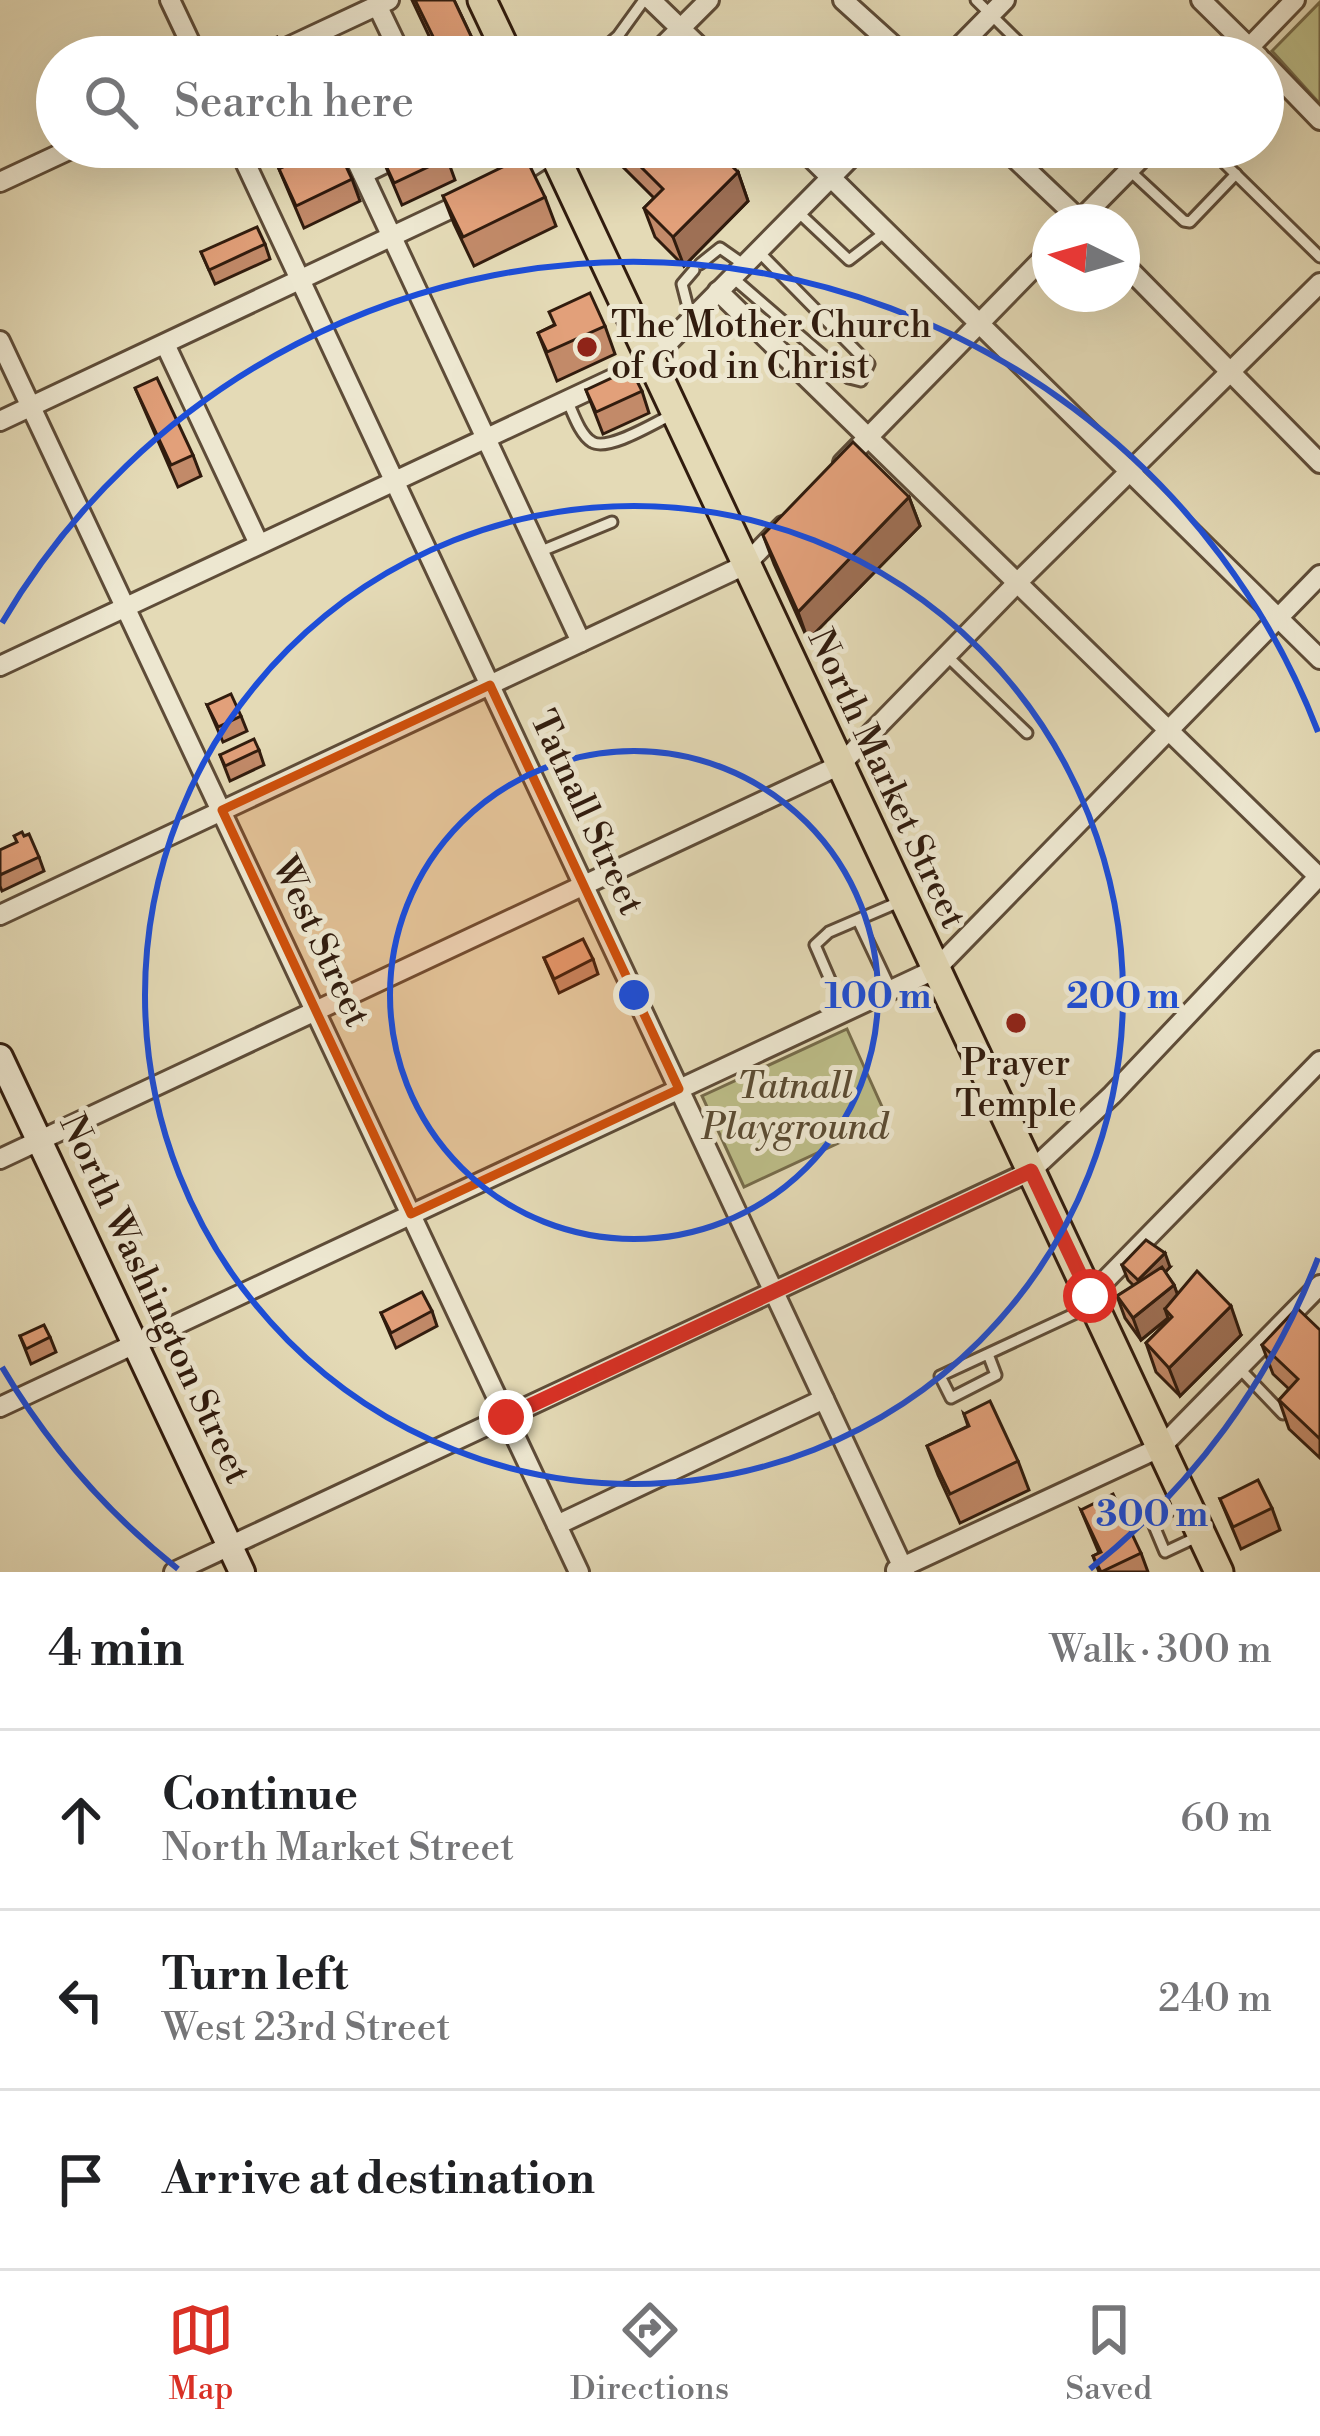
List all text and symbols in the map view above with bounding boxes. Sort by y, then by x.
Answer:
search box [36,36,1284,168]
icon: search [78,69,144,135]
text: Search here [174,74,414,131]
north arrow [1032,204,1140,312]
place label: The Mother Church of God in Christ [611,304,931,390]
marker: The Mother Church of God in Christ [574,334,600,360]
street label: North Market Street [797,622,975,936]
street label: Tatnall Street [519,704,653,923]
street label: West Street [261,849,379,1034]
centre of rings [613,974,655,1016]
text: 100 m [825,975,932,1020]
text: 200 m [1066,975,1180,1020]
marker: Prayer Temple [1003,1010,1029,1036]
place label: Prayer Temple [955,1042,1077,1128]
park label: Tatnall Playground [701,1065,890,1151]
street label: North Washington Street [49,1107,259,1491]
route start [1063,1269,1117,1323]
route end [479,1390,533,1444]
text: 300 m [1096,1493,1209,1538]
text: 4 min [48,1618,184,1682]
text: Walk · 300 m [1050,1626,1272,1675]
text: Continue [162,1767,358,1824]
icon: ahead [48,1787,114,1853]
text: 60 m [1180,1795,1272,1844]
text: North Market Street [162,1824,514,1873]
text: Turn left [162,1947,348,2004]
icon: left [48,1967,114,2033]
text: 240 m [1158,1975,1272,2024]
text: West 23rd Street [162,2004,450,2053]
icon: arrive [48,2147,114,2213]
text: Arrive at destination [162,2151,595,2208]
tab: Map [168,2297,234,2410]
tab: Directions [570,2297,729,2410]
tab: Saved [1065,2297,1152,2410]

